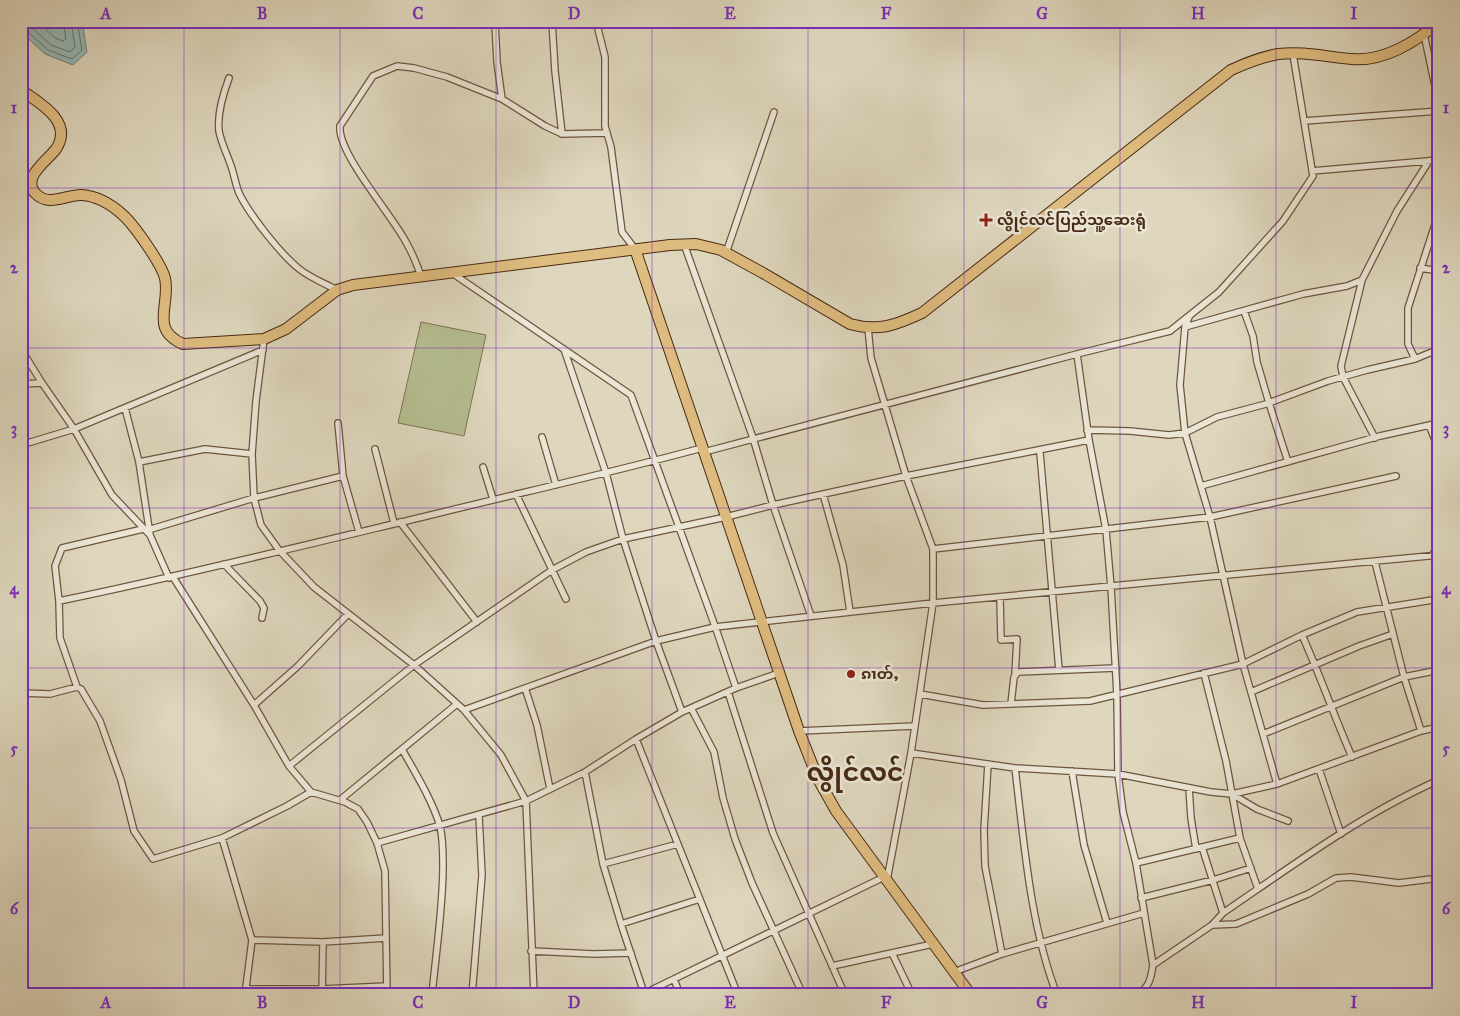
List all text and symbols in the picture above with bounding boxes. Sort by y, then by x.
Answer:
text: A [100,4,112,23]
text: B [257,4,267,23]
text: C [413,4,424,23]
text: D [568,4,581,23]
text: E [724,4,736,23]
text: F [881,4,892,23]
text: G [1036,4,1048,23]
text: H [1191,4,1205,23]
text: I [1351,4,1358,23]
text: 1 [11,98,18,117]
text: 1 [1443,98,1450,117]
place label: လွိုင်လင်ပြည်သူ့ဆေးရုံ [997,210,1146,232]
marker: လွိုင်လင်ပြည်သူ့ဆေးရုံ [979,213,993,227]
text: 2 [10,258,19,277]
text: 2 [1442,258,1451,277]
text: 3 [11,419,17,439]
text: 3 [1443,419,1449,439]
text: 4 [10,579,20,599]
text: 4 [1442,579,1452,599]
place label: ၵၢတ်ႇ [861,664,899,683]
marker: ၵၢတ်ႇ [845,668,857,680]
text: 5 [10,739,18,758]
text: 5 [1442,739,1450,758]
district label: လွိုင်လင် [806,755,904,793]
text: 6 [10,899,19,918]
text: 6 [1442,899,1451,918]
text: A [100,993,112,1012]
text: B [257,993,267,1012]
text: C [413,993,424,1012]
text: D [568,993,581,1012]
text: E [724,993,736,1012]
text: F [881,993,892,1012]
text: G [1036,993,1048,1012]
text: H [1191,993,1205,1012]
text: I [1351,993,1358,1012]

